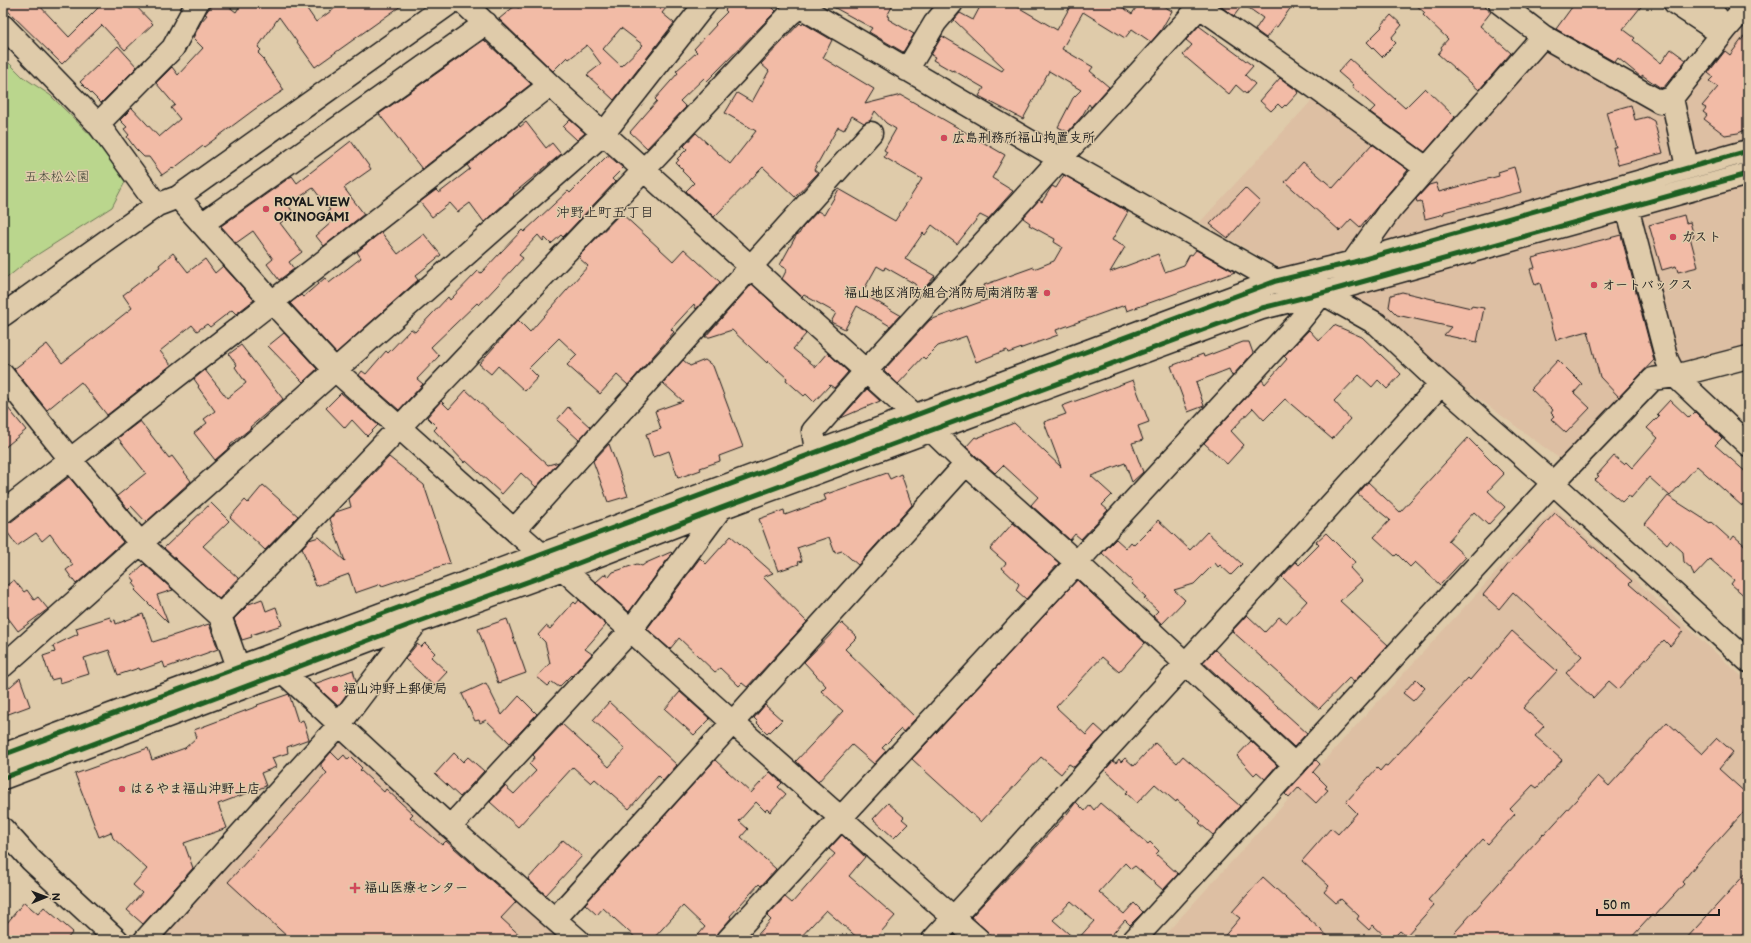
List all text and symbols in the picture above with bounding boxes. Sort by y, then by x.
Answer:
place label: 広島刑務所福山拘置支所 [952,130,1095,146]
marker: 広島刑務所福山拘置支所 [939,133,949,143]
park label: 五本松公園 [24,169,90,185]
place label: ROYAL VIEW OKINOGAMI [274,194,350,225]
marker: ROYAL VIEW OKINOGAMI [261,204,271,214]
district label: 沖野上町五丁目 [556,204,654,221]
place label: ガスト [1681,229,1721,245]
marker: ガスト [1668,232,1678,242]
place label: オートバックス [1602,277,1693,293]
marker: オートバックス [1589,280,1599,290]
place label: 福山地区消防組合消防局南消防署 [844,285,1039,301]
marker: 福山地区消防組合消防局南消防署 [1042,288,1052,298]
place label: 福山沖野上郵便局 [343,681,447,697]
marker: 福山沖野上郵便局 [330,684,340,694]
place label: はるやま福山沖野上店 [130,781,260,797]
marker: はるやま福山沖野上店 [117,784,127,794]
north arrow [26,877,66,917]
place label: 福山医療センター [364,880,468,896]
marker: 福山医療センター [349,882,361,894]
scale bar [1597,891,1719,917]
text: N [49,893,62,901]
text: 50 m [1603,898,1630,913]

